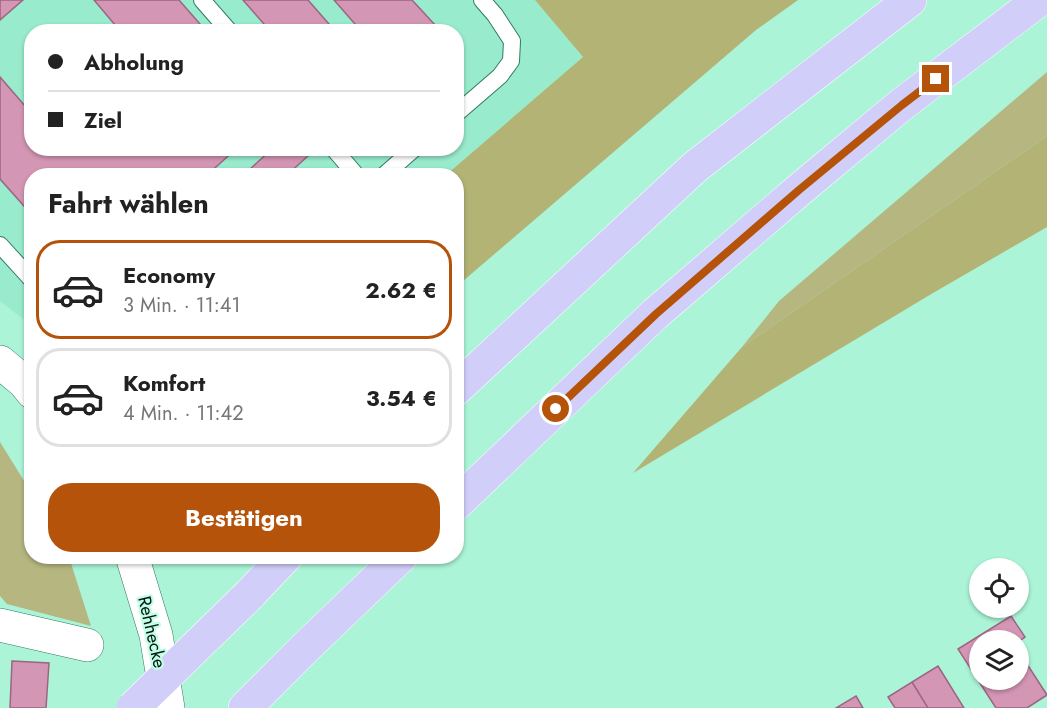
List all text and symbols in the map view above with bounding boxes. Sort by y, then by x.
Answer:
text: Abholung [84,46,184,78]
route end [922,65,949,92]
text: Ziel [84,104,122,136]
text: Fahrt wählen [48,184,209,223]
text: Economy [123,259,215,291]
icon: car [51,263,105,317]
text: 2.62 € [365,274,437,306]
text: 3 Min. · 11:41 [123,291,240,320]
text: Komfort [123,367,205,399]
icon: car [51,371,105,425]
text: 3.54 € [366,382,437,414]
route start [542,395,569,422]
text: 4 Min. · 11:42 [123,399,244,428]
button: Bestätigen [48,483,440,552]
map controls [969,558,1029,690]
button: locate [969,558,1029,618]
street label: Rehhecke [131,593,173,671]
button: layers [969,630,1029,690]

